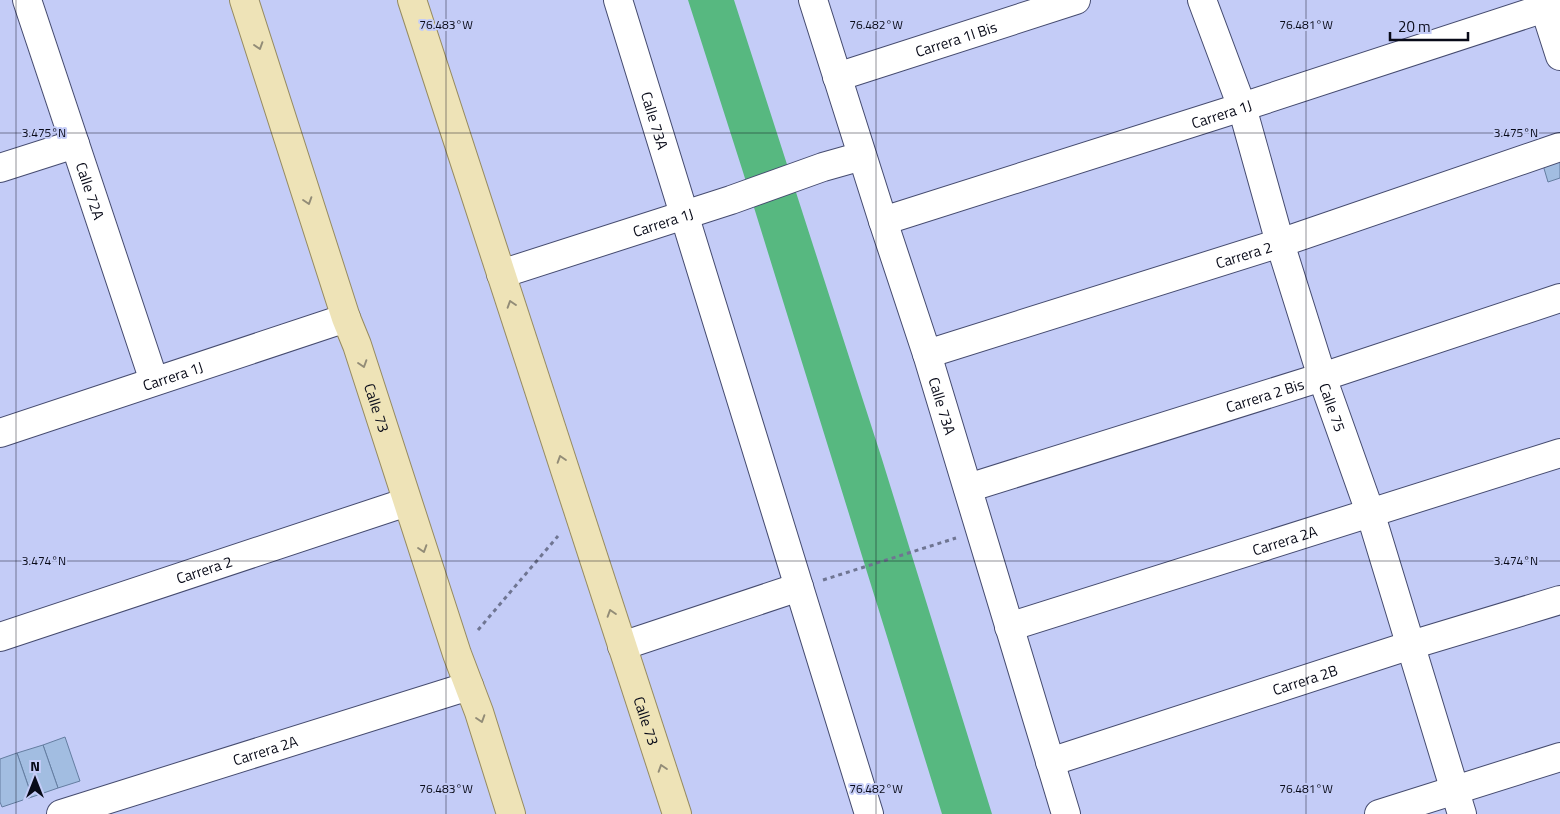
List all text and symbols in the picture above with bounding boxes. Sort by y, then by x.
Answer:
scale bar [1390,10,1468,42]
text: 76.483°W [419,15,473,34]
text: 76.482°W [849,15,903,34]
street label: Carrera 1I Bis [912,15,1000,63]
text: 76.481°W [1279,15,1333,34]
text: 20 m [1398,15,1431,38]
one-way arrow [253,42,263,50]
street label: Calle 73A [635,89,675,152]
street label: Carrera 1J [1188,93,1255,134]
text: 3.475°N [22,123,66,142]
text: 3.475°N [1494,123,1538,142]
street label: Calle 72A [70,159,111,222]
one-way arrow [303,196,313,205]
street label: Carrera 1J [630,201,696,242]
street label: Carrera 2 [1213,235,1275,274]
one-way arrow [506,300,516,309]
street label: Carrera 1J [140,355,206,396]
one-way arrow [357,359,367,367]
street label: Carrera 2 Bis [1223,372,1307,418]
street label: Calle 73A [923,374,962,438]
street label: Calle 73 [359,380,396,435]
street label: Calle 75 [1313,380,1352,435]
one-way arrow [557,455,567,463]
street label: Carrera 2A [1249,519,1320,561]
one-way arrow [417,544,427,552]
street label: Carrera 2 [173,549,235,589]
text: 3.474°N [22,551,66,570]
text: 3.474°N [1494,551,1538,570]
one-way arrow [607,609,617,618]
street label: Carrera 2B [1269,658,1340,701]
street label: Calle 73 [628,693,665,748]
one-way arrow [475,714,485,723]
street label: Carrera 2A [230,729,301,771]
north arrow [10,754,60,804]
text: N [30,755,40,776]
one-way arrow [657,764,667,772]
text: 76.483°W [419,779,473,798]
text: 76.482°W [849,779,903,798]
text: 76.481°W [1279,779,1333,798]

